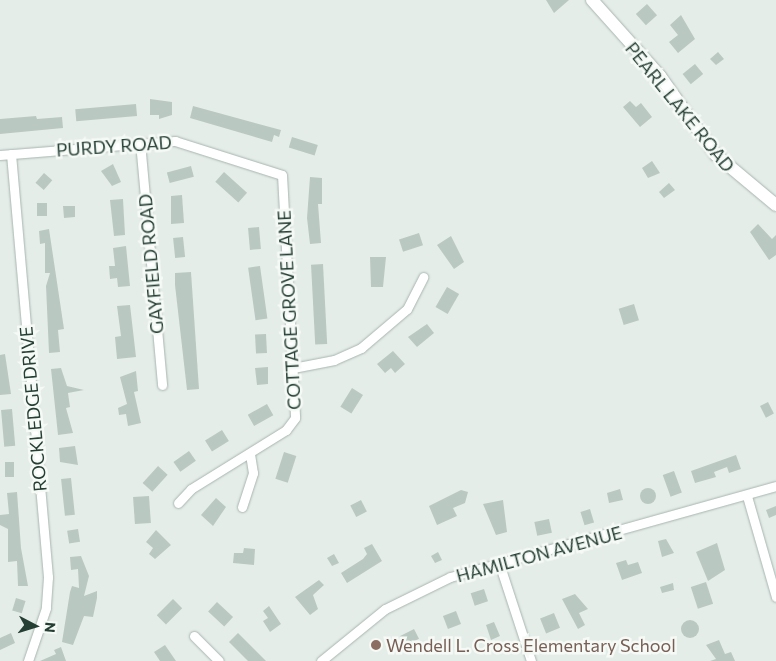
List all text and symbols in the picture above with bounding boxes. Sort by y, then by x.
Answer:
street label: PEARL LAKE ROAD [621,38,739,176]
street label: PURDY ROAD [55,131,173,161]
street label: GAYFIELD ROAD [134,193,168,335]
street label: COTTAGE GROVE LANE [273,210,305,410]
street label: ROCKLEDGE DRIVE [15,325,51,493]
street label: HAMILTON AVENUE [454,521,624,587]
north arrow [10,601,60,651]
text: N [42,621,59,633]
place label: Wendell L. Cross Elementary School [386,634,676,656]
marker: Wendell L. Cross Elementary School [370,639,382,651]

